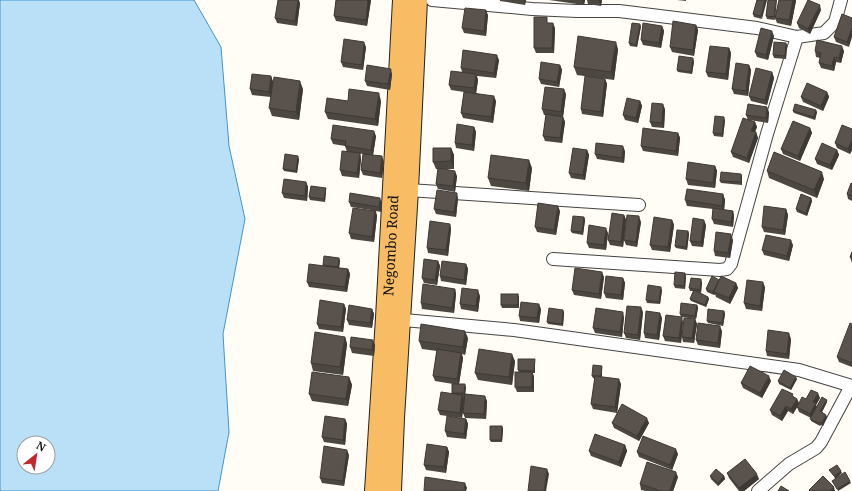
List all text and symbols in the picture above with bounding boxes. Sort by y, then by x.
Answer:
street label: Negombo Road [378,194,402,296]
north arrow [16,435,56,475]
text: N [34,437,49,455]

